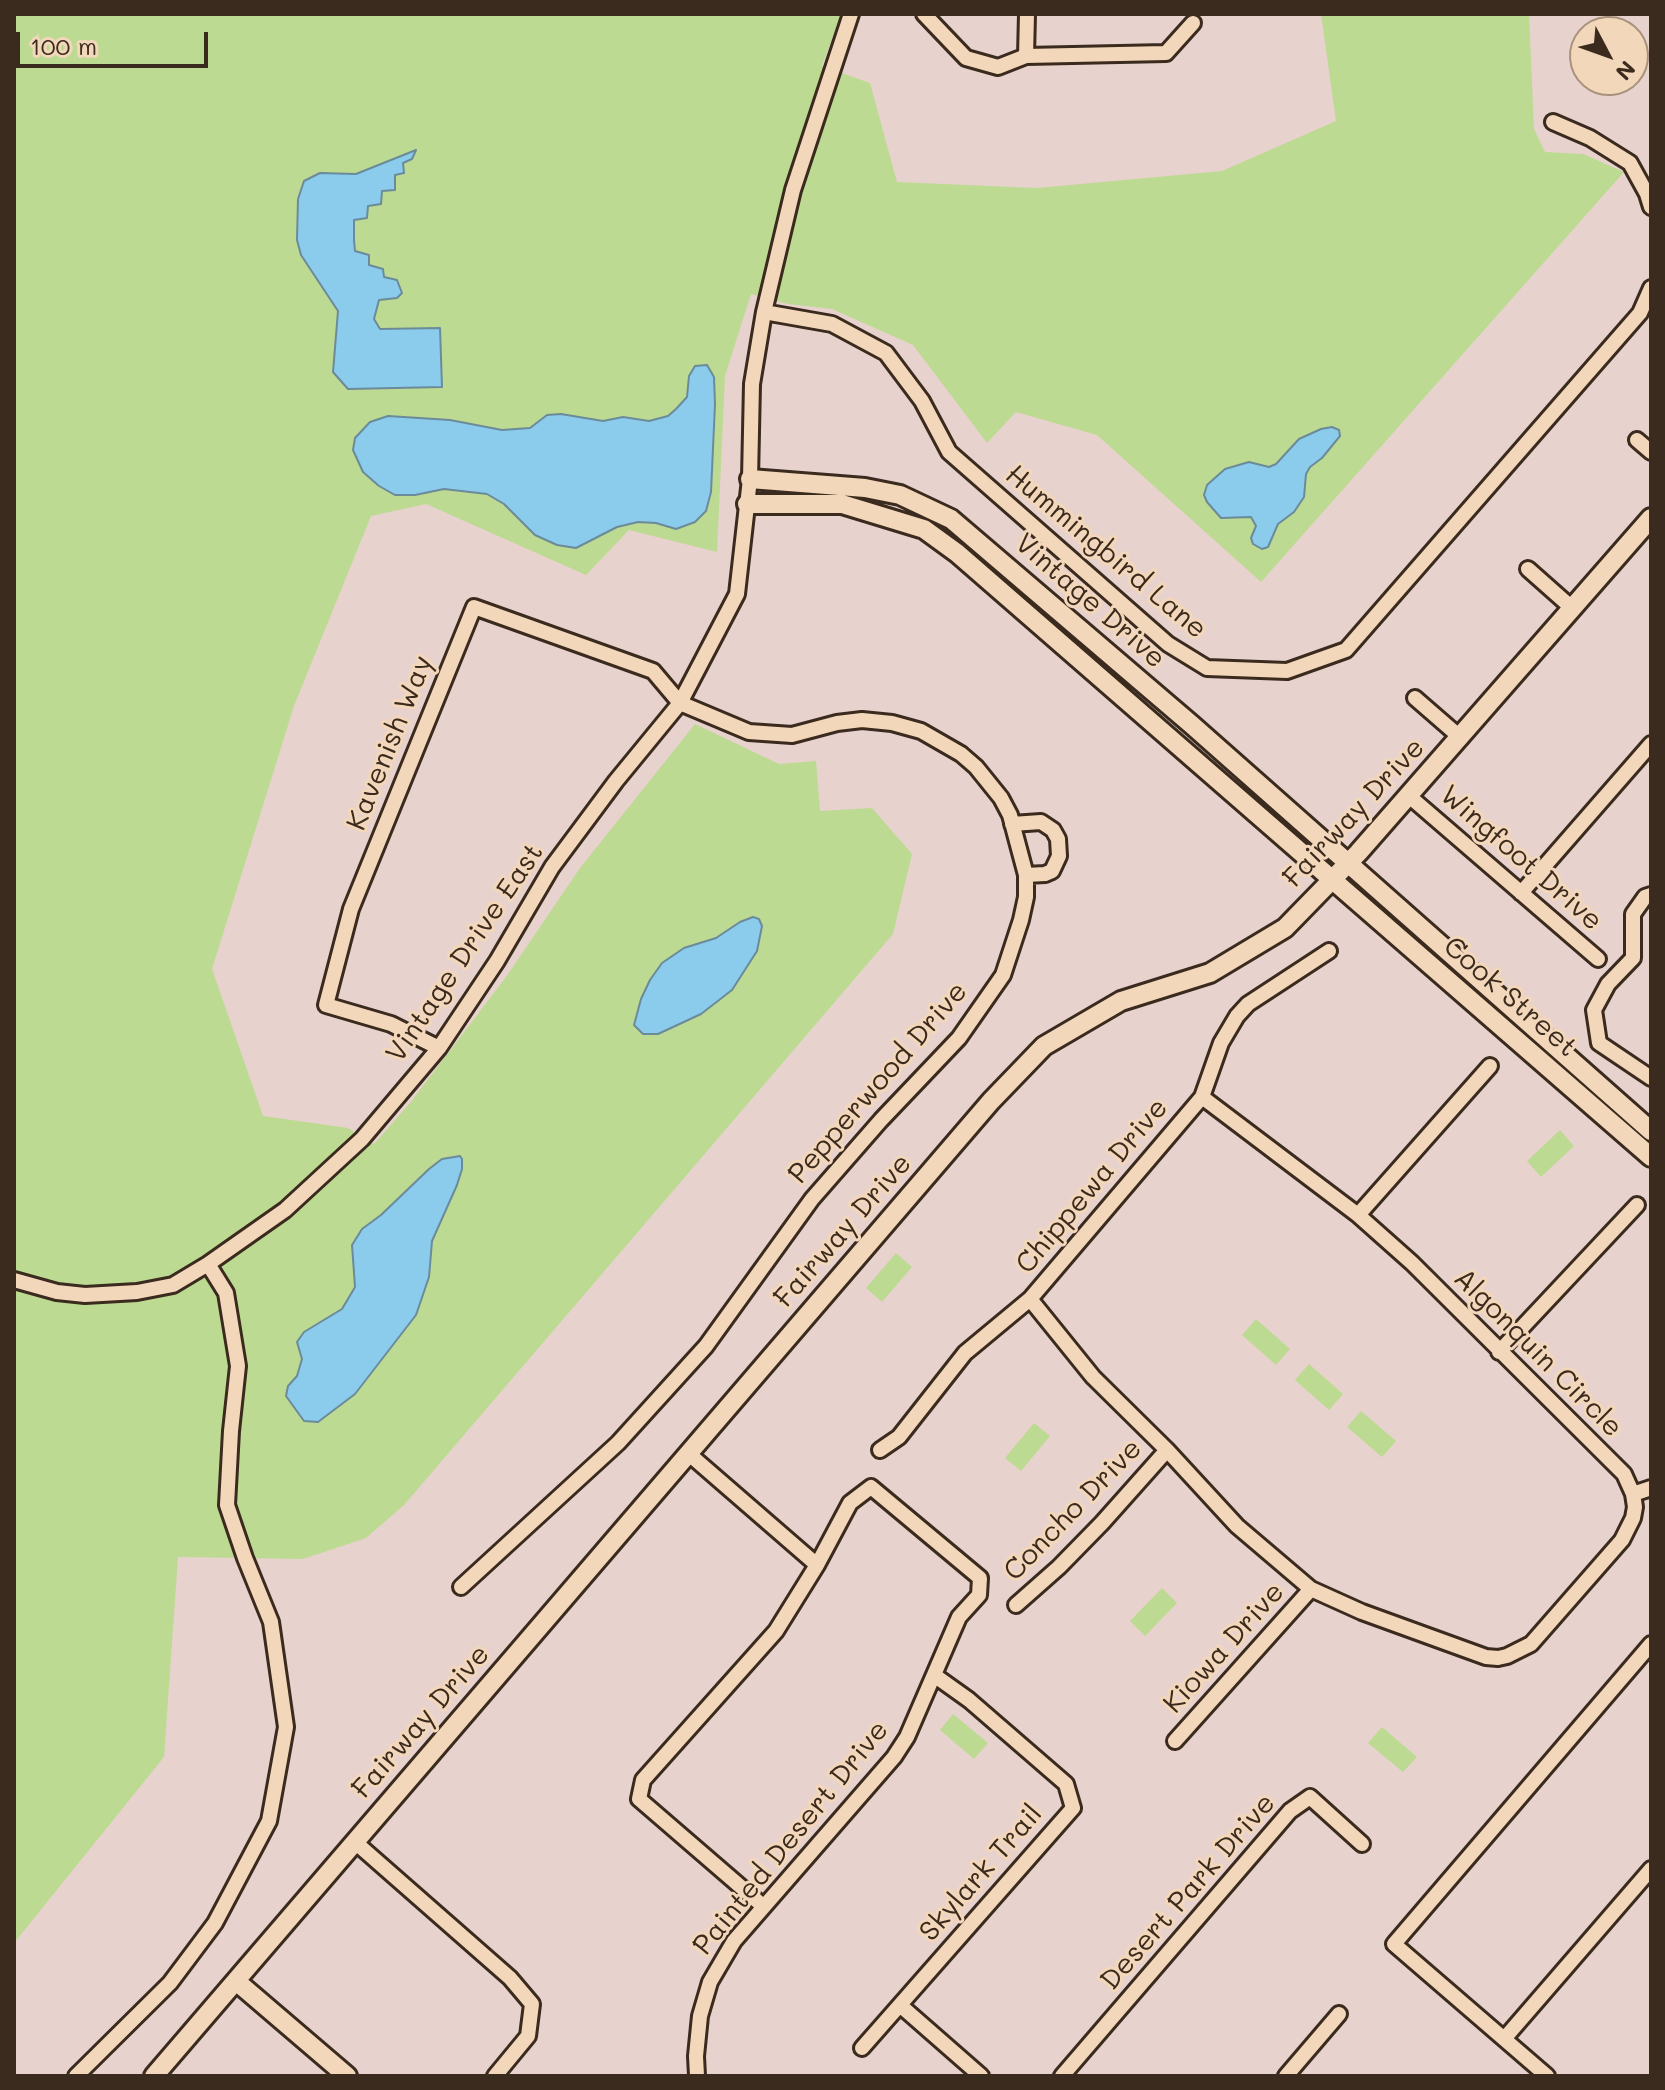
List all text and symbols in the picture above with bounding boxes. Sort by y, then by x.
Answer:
scale bar [20,16,212,66]
north arrow [1569,16,1649,96]
text: 100 m [30,30,97,61]
text: N [1610,55,1642,87]
street label: Hummingbird Lane [999,458,1213,646]
street label: Vintage Drive [1008,527,1172,675]
street label: Kavenish Way [340,651,440,835]
street label: Fairway Drive [1276,731,1432,895]
street label: Wingfoot Drive [1433,778,1609,938]
street label: Vintage Drive East [379,837,551,1069]
street label: Cook Street [1436,930,1584,1064]
street label: Pepperwood Drive [781,975,975,1191]
street label: Chippewa Drive [1009,1092,1175,1280]
street label: Fairway Drive [767,1147,919,1315]
street label: Algonquin Circle [1447,1262,1629,1444]
street label: Concho Drive [997,1432,1149,1588]
street label: Kiowa Drive [1157,1576,1291,1720]
street label: Fairway Drive [345,1638,497,1806]
street label: Painted Desert Drive [686,1714,896,1962]
street label: Desert Park Drive [1094,1787,1282,1997]
street label: Skylark Trail [912,1798,1050,1948]

